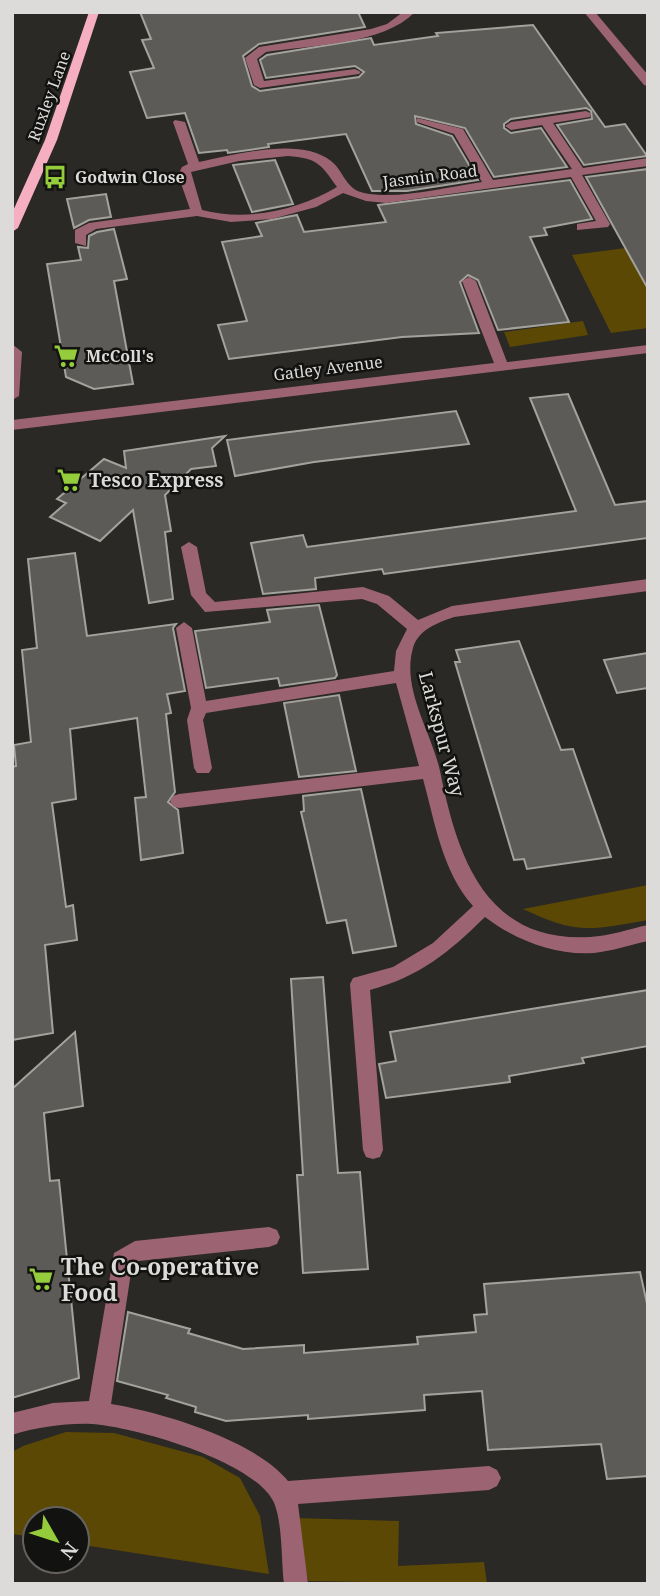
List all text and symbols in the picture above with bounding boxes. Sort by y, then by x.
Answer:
street label: Ruxley Lane [23,48,75,144]
street label: Jasmin Road [380,159,479,193]
bus stop icon: Godwin Close [41,163,69,191]
place label: Godwin Close [75,166,185,188]
supermarket icon: McColl's [52,342,80,370]
place label: McColl's [86,345,154,367]
street label: Gatley Avenue [272,350,384,386]
supermarket icon: Tesco Express [55,466,83,494]
place label: Tesco Express [89,467,223,493]
street label: Larkspur Way [413,669,471,800]
place label: The Co-operative Food [61,1250,259,1308]
supermarket icon: The Co-operative Food [27,1265,55,1293]
north arrow [21,1505,91,1575]
text: N [54,1537,84,1565]

